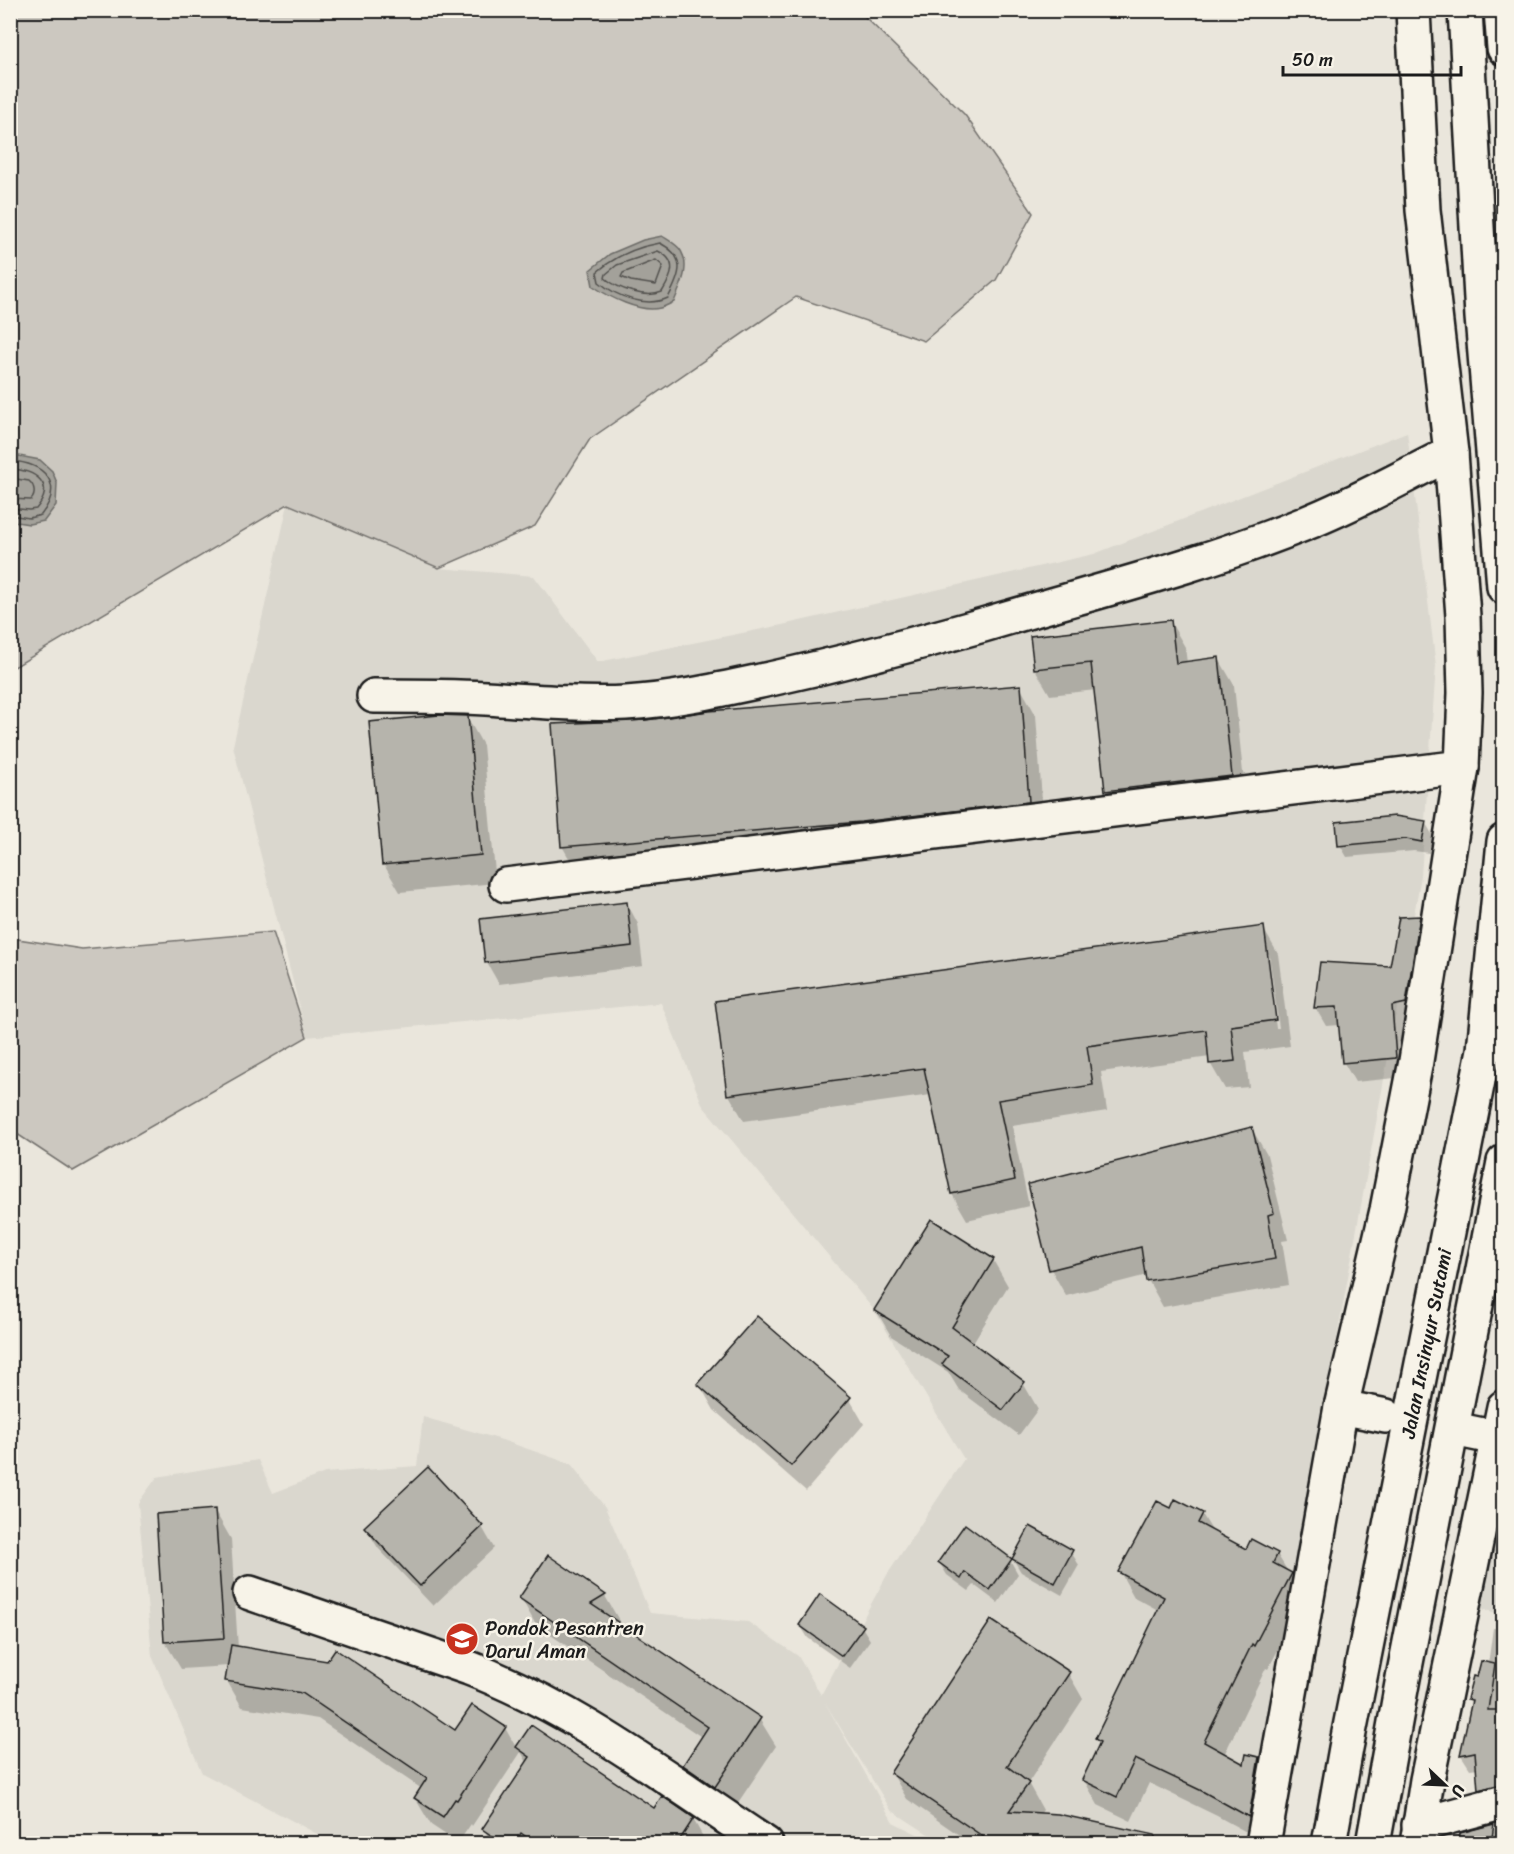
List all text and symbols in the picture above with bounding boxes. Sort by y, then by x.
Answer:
scale bar [1283,39,1462,77]
text: 50 m [1292,44,1333,76]
street label: Jalan Insinyur Sutami [1390,1244,1462,1442]
place label: Pondok Pesantren Darul Aman [485,1611,644,1669]
school or university icon: Pondok Pesantren Darul Aman [444,1621,480,1657]
north arrow [1415,1755,1475,1815]
text: U [1442,1780,1474,1803]

